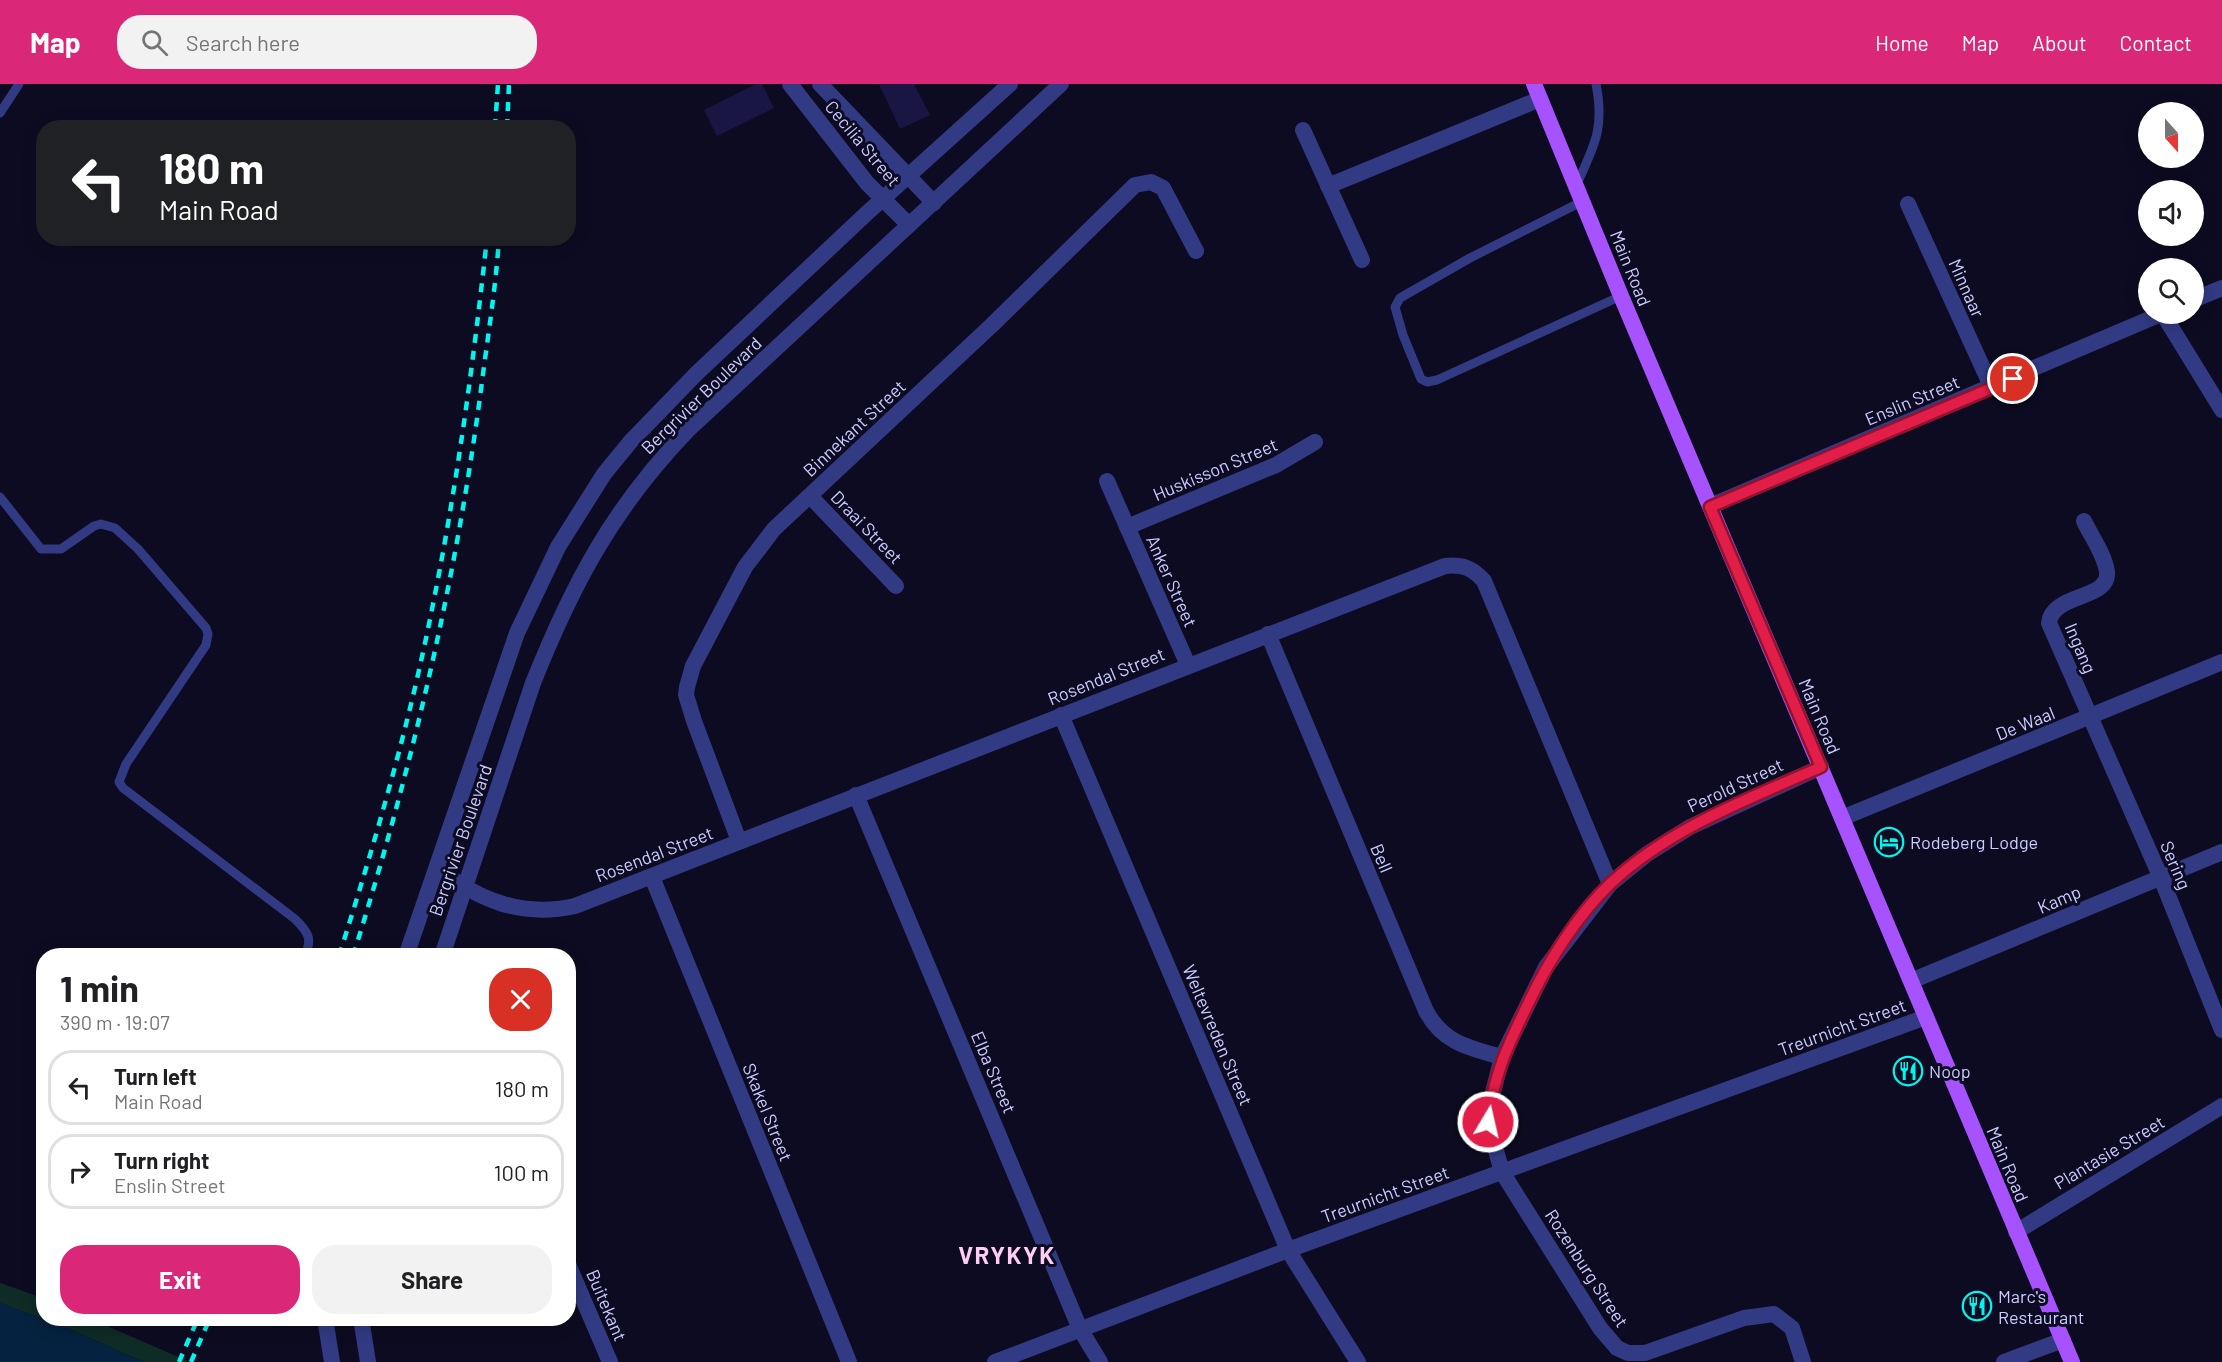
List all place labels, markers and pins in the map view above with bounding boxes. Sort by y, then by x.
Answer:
pin [1987,353,2038,404]
hotel icon: Rodeberg Lodge [1873,826,1905,858]
place label: Rodeberg Lodge [1910,831,2038,853]
restaurant icon: Noop [1892,1055,1924,1087]
place label: Noop [1929,1060,1971,1082]
place label: Marc's Restaurant [1998,1285,2084,1328]
restaurant icon: Marc's Restaurant [1961,1290,1993,1322]

